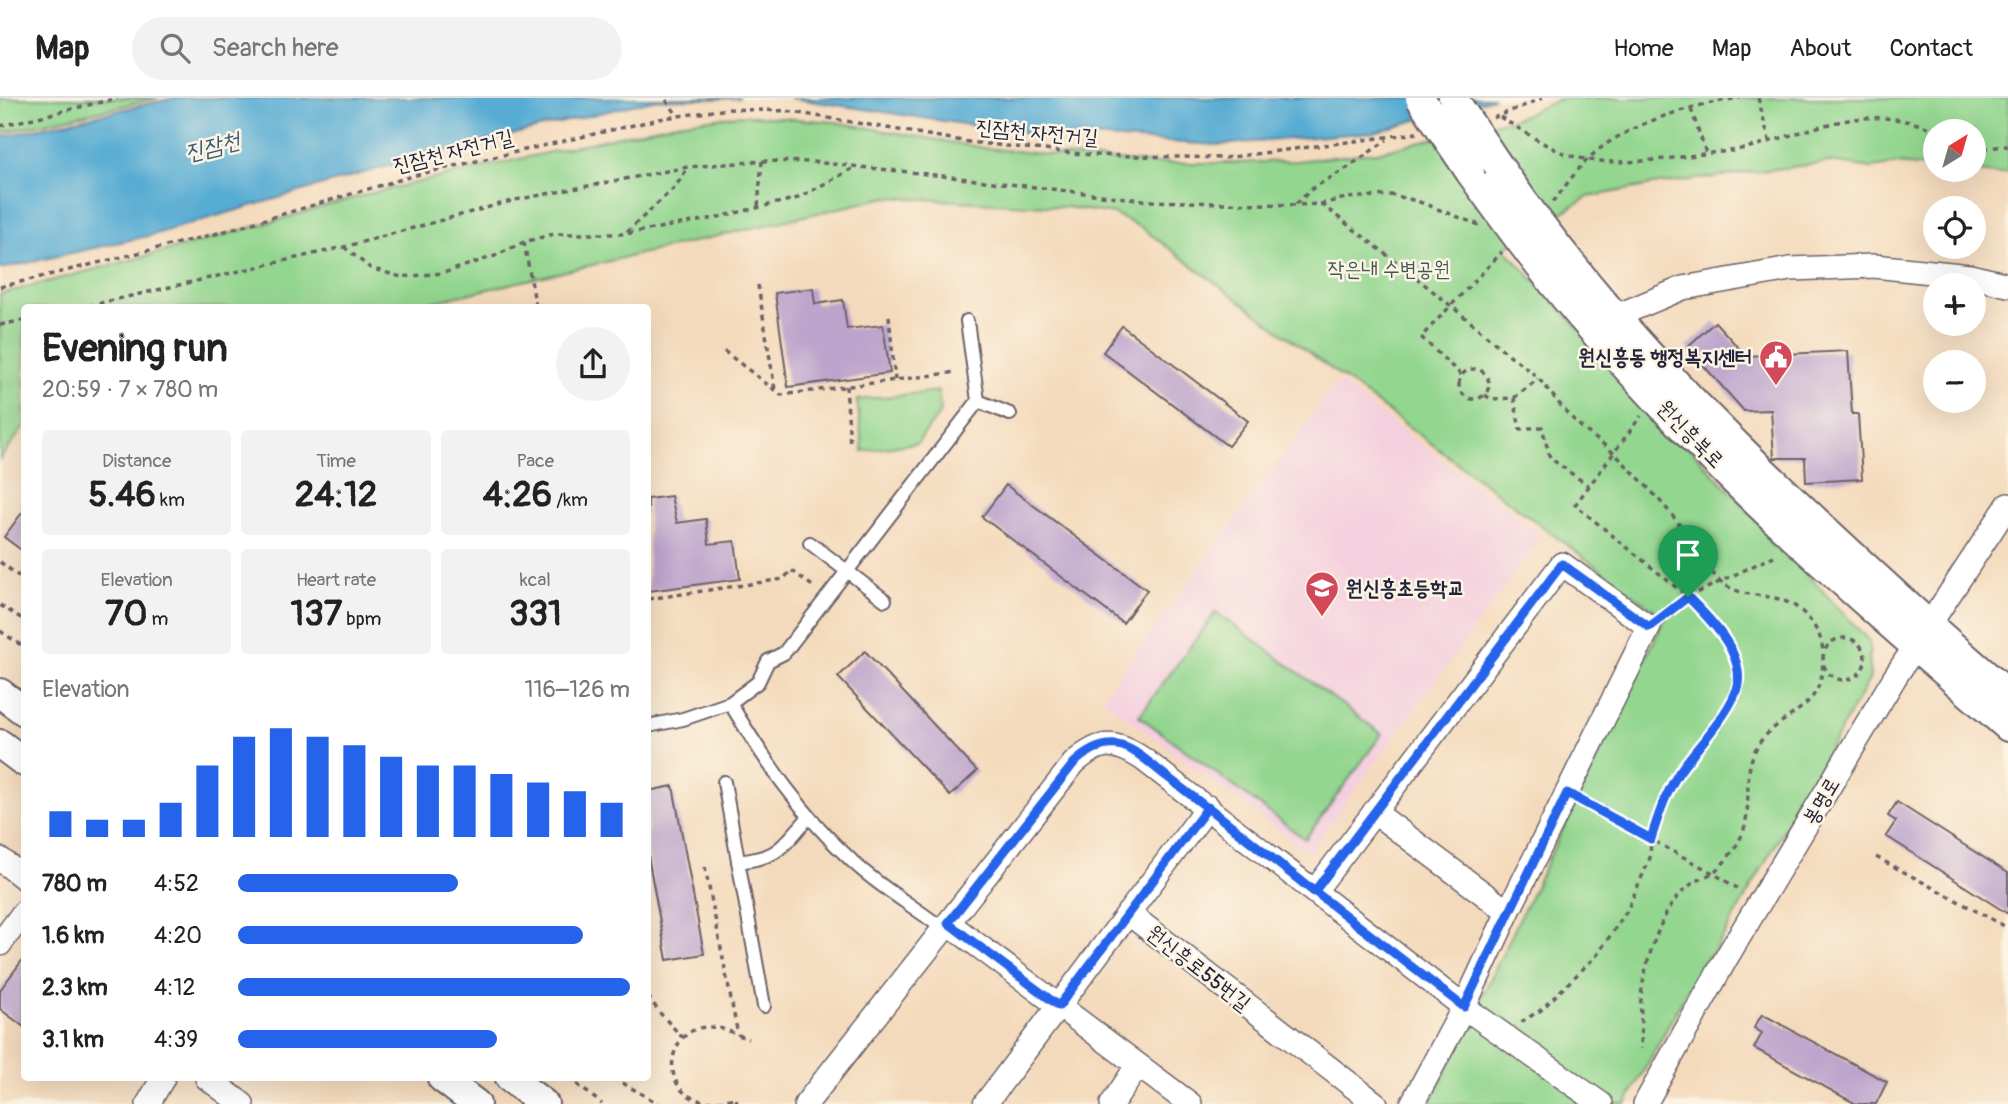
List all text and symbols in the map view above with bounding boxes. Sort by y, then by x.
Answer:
search box [132,17,622,80]
text: Map [35,28,90,69]
icon: search [156,29,194,67]
text: Search here [212,32,339,64]
text: Home [1613,34,1674,63]
text: Map [1712,34,1752,63]
text: About [1790,34,1852,63]
text: Contact [1890,34,1973,63]
street label: 진잠천 자전거길 [975,114,1099,151]
north arrow [1923,119,1986,182]
map controls [1923,119,1986,413]
street label: 진잠천 자전거길 [390,124,516,179]
water label: 진잠천 [182,125,245,167]
button: locate [1923,196,1986,259]
park label: 작은내 수변공원 [1328,256,1450,283]
button: + [1923,273,1986,336]
text: Evening run [42,325,228,373]
button: share [556,327,630,401]
public building icon: 원신흥동 행정복지센터 [1757,338,1795,387]
place label: 원신흥동 행정복지센터 [1578,344,1752,371]
button: − [1923,350,1986,413]
text: 20:59 · 7 × 780 m [42,375,218,404]
street label: 원신흥북로 [1652,395,1730,474]
text: Distance [102,449,171,473]
text: Time [316,449,356,473]
text: Pace [517,449,554,473]
text: 5.46 [89,473,156,517]
text: 24:12 [295,473,377,517]
text: 4:26 [483,473,552,517]
text: km [156,488,185,512]
text: /km [552,488,588,512]
pin [1658,525,1718,597]
icon: arrive [1669,536,1707,574]
text: Elevation [100,568,173,592]
text: Heart rate [296,568,376,592]
text: kcal [520,568,551,592]
school or university icon: 원신흥초등학교 [1303,569,1341,618]
place label: 원신흥초등학교 [1346,575,1464,602]
text: 70 [105,592,147,636]
text: 137 [290,592,342,636]
text: 331 [509,592,562,636]
text: m [147,607,168,631]
text: bpm [342,607,382,631]
text: Elevation [42,675,130,704]
text: 116–126 m [524,675,630,704]
street label: 봉명로 [1797,773,1846,830]
text: 780 m [42,869,107,898]
text: 4:52 [154,869,199,898]
street label: 원신흥로55번길 [1141,920,1256,1017]
text: 1.6 km [42,921,104,950]
text: 4:20 [154,921,202,950]
text: 2.3 km [42,973,108,1002]
text: 4:12 [154,973,195,1002]
text: 3.1 km [42,1025,104,1054]
text: 4:39 [154,1025,198,1054]

